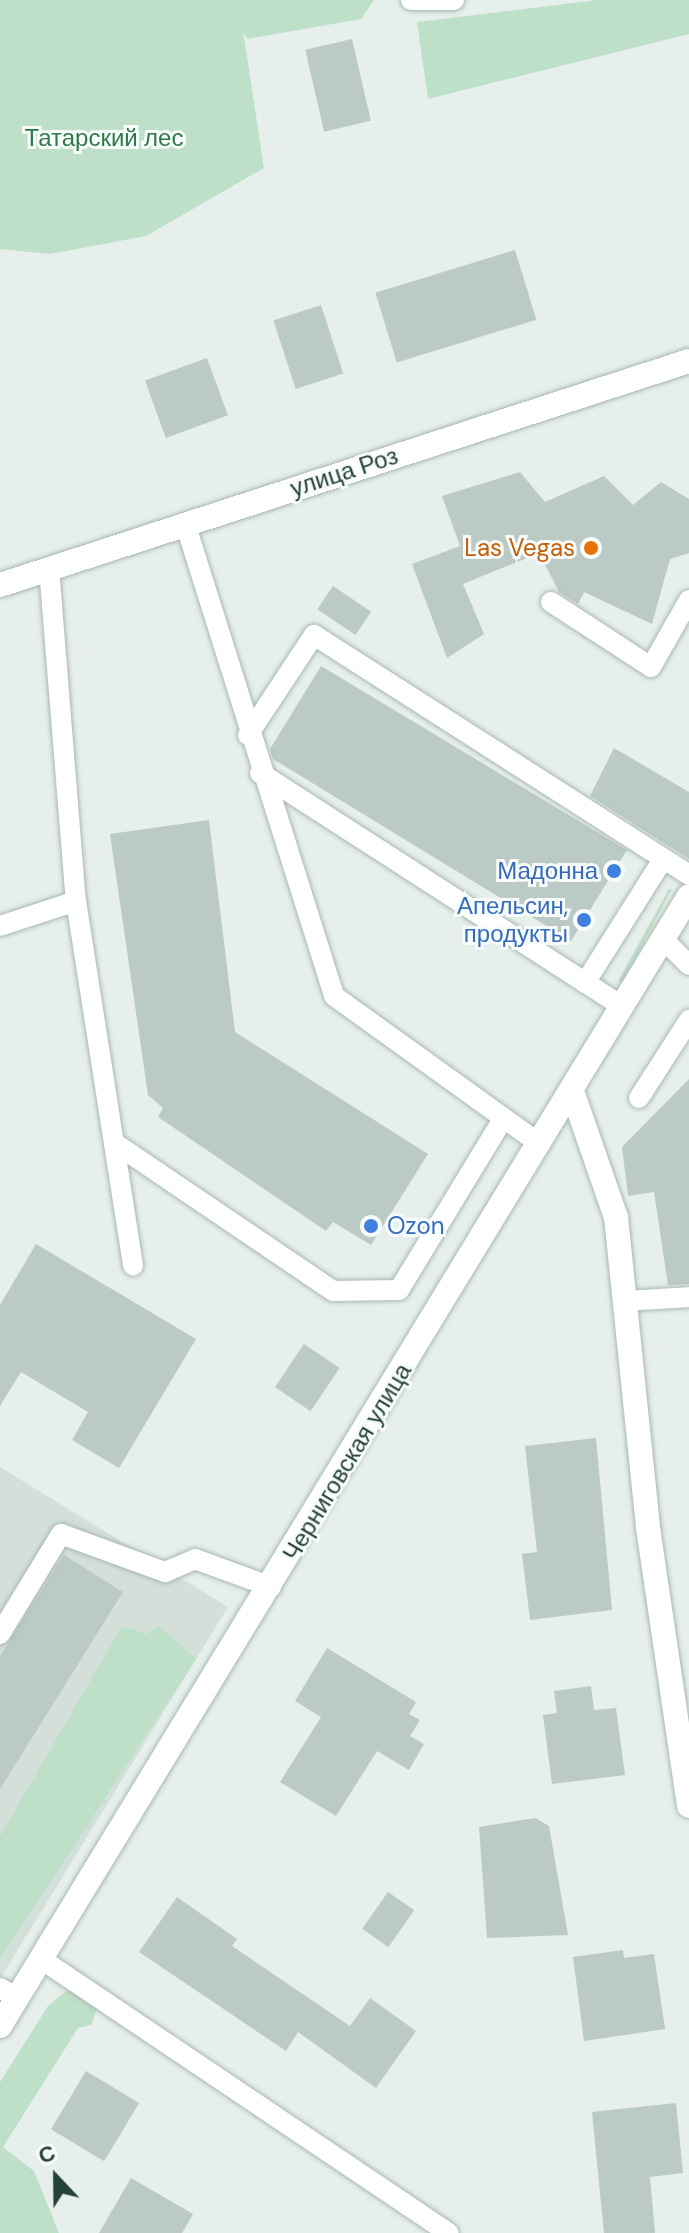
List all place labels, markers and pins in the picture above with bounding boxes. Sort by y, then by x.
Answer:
place label: Las Vegas [464,534,575,562]
marker: Las Vegas [582,539,600,557]
place label: Мадонна [497,857,598,885]
marker: Мадонна [605,862,623,880]
place label: Апельсин, продукты [457,892,568,948]
marker: Апельсин, продукты [575,911,593,929]
place label: Ozon [387,1212,445,1240]
marker: Ozon [362,1217,380,1235]

